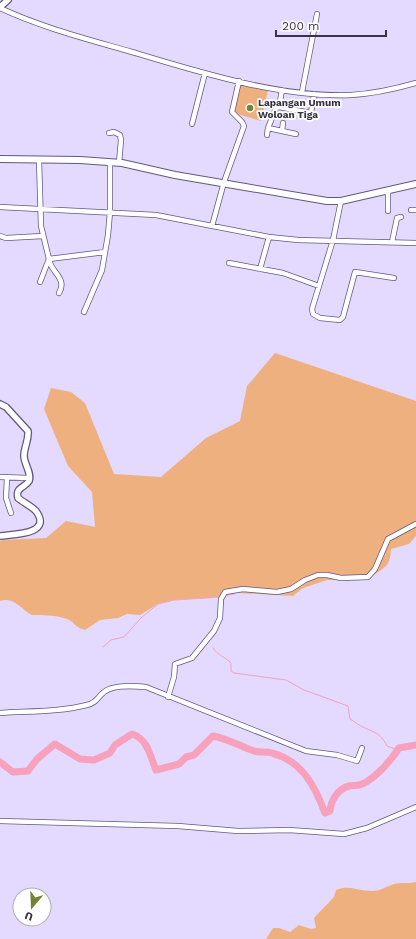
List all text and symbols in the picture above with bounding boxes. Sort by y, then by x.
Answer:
scale bar [276,12,386,38]
text: 200 m [282,19,319,33]
place label: Lapangan Umum Woloan Tiga [258,97,341,120]
marker: Lapangan Umum Woloan Tiga [245,103,255,113]
north arrow [12,887,52,927]
text: U [23,909,35,923]

